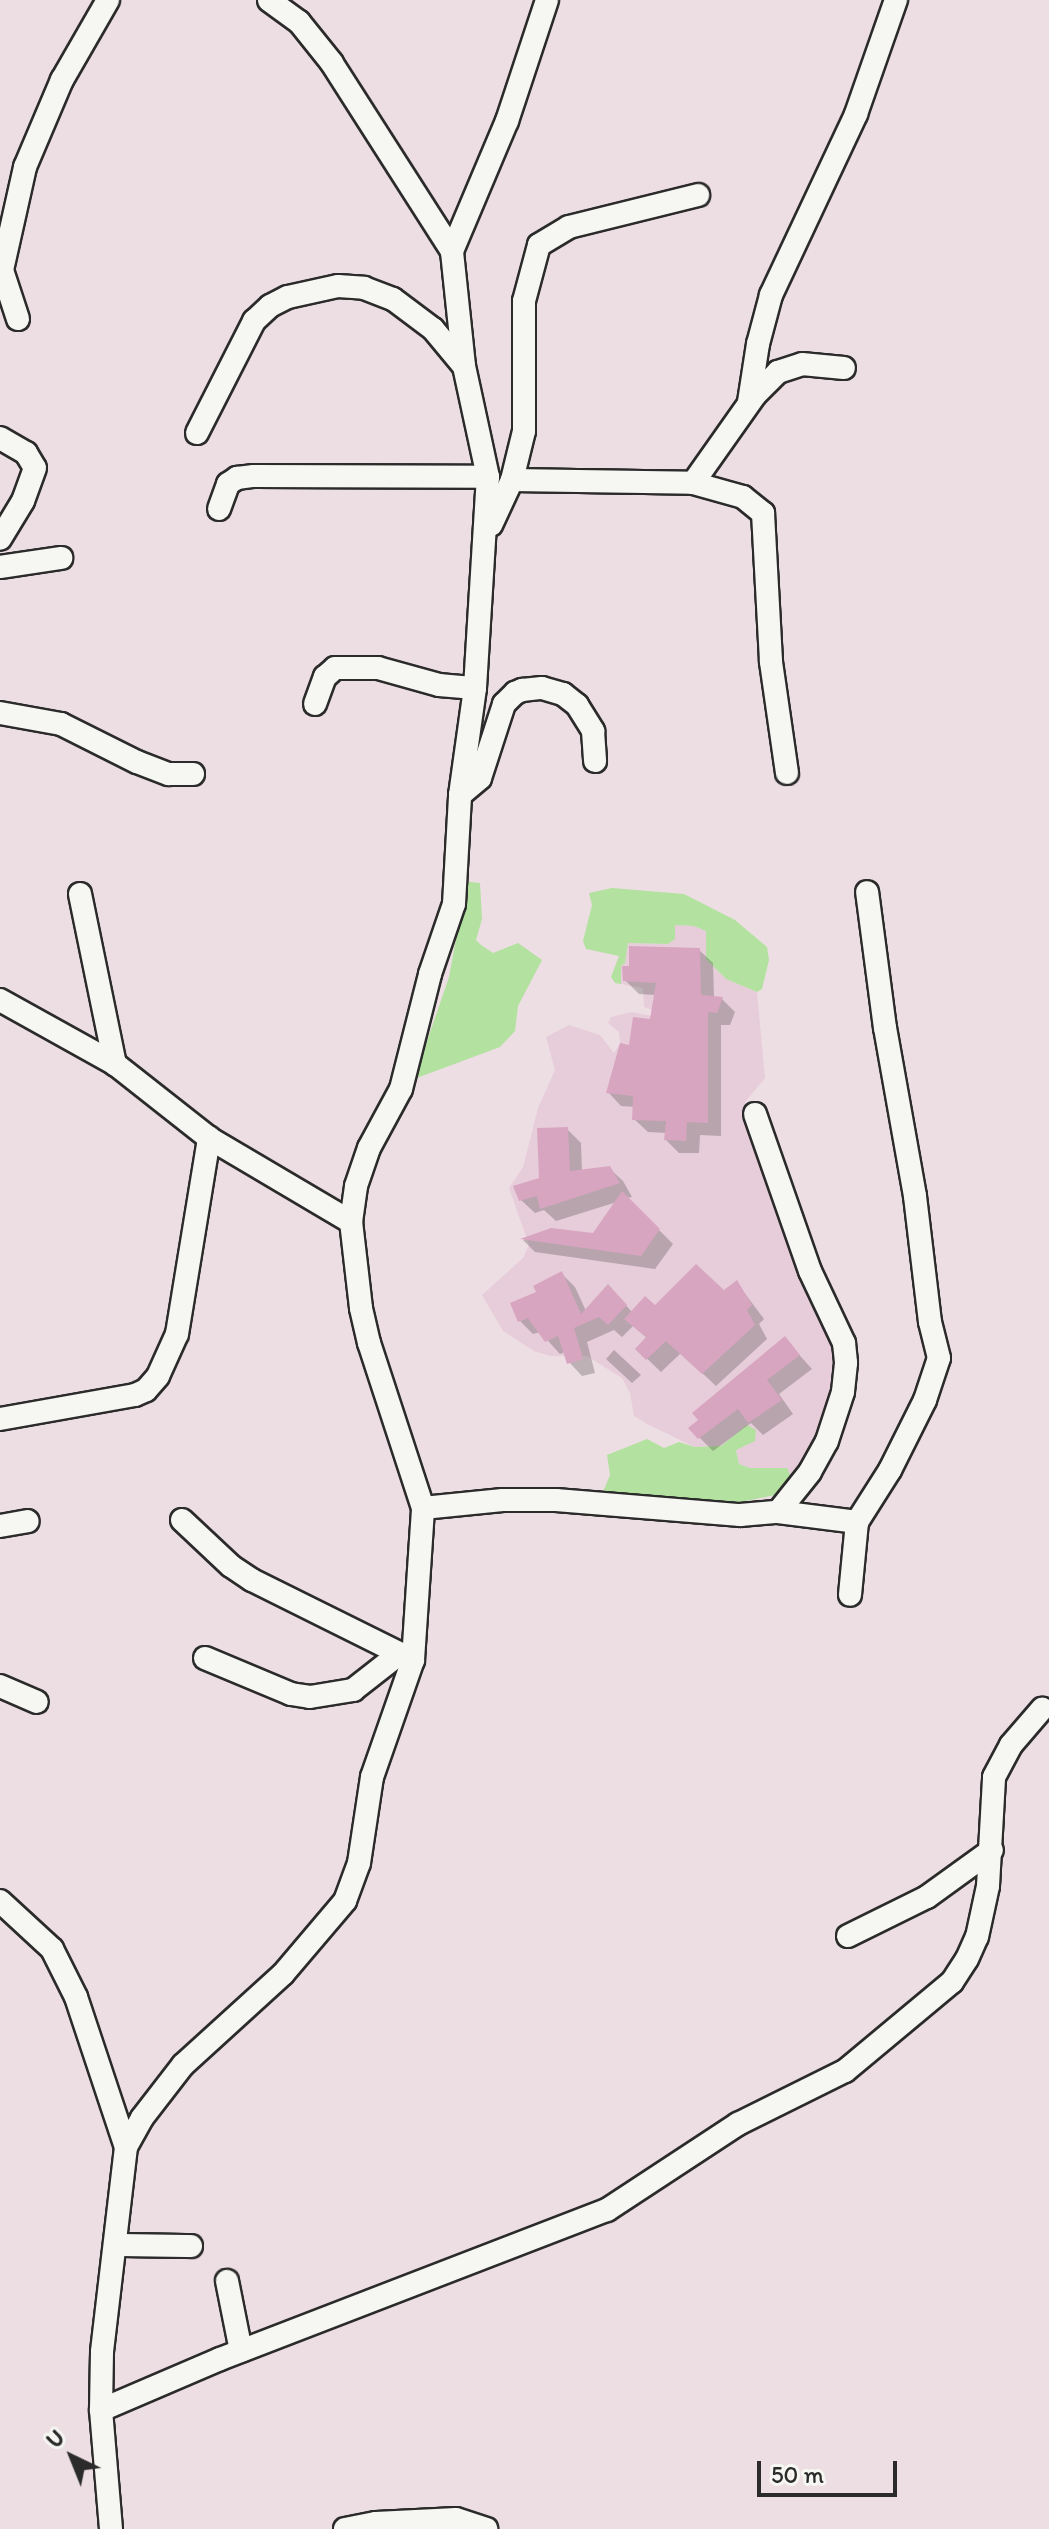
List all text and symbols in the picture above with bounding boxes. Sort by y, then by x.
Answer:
north arrow [32,2417,112,2497]
text: U [41,2424,70,2454]
scale bar [761,2445,901,2495]
text: 50 m [771,2460,824,2489]

